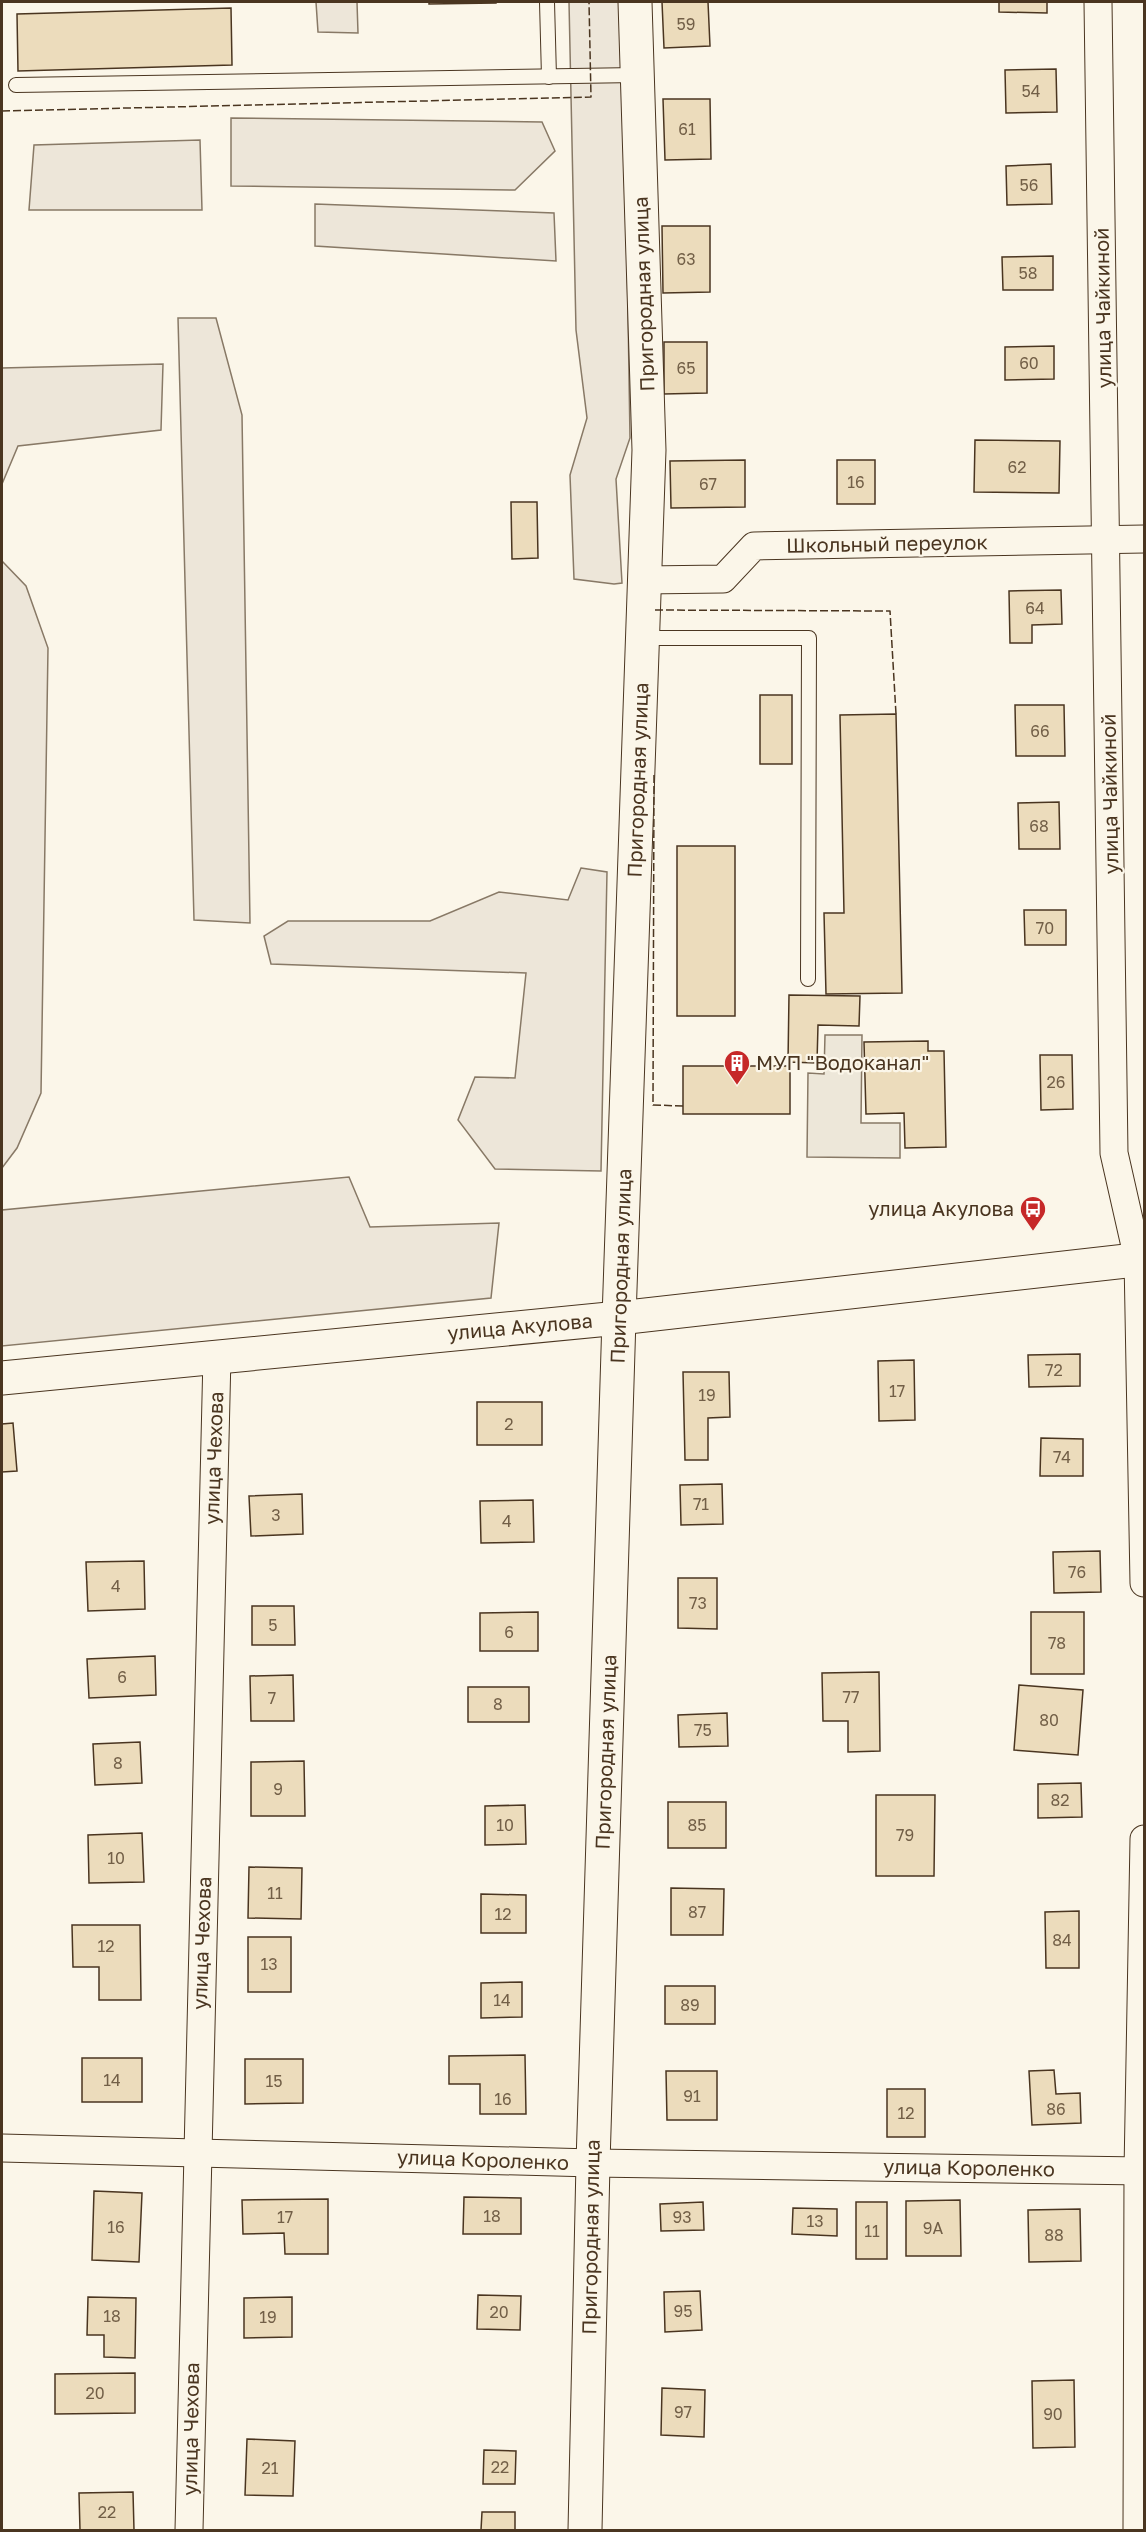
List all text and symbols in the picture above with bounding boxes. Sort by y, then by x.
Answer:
house number: 59 [677,14,695,34]
house number: 54 [1021,81,1041,101]
house number: 61 [678,119,696,139]
house number: 56 [1020,175,1038,195]
street label: Пригородная улица [628,196,658,392]
street label: улица Чайкиной [1089,228,1115,389]
house number: 63 [676,249,696,269]
house number: 58 [1018,263,1038,283]
house number: 60 [1019,353,1039,373]
house number: 65 [677,358,695,378]
house number: 62 [1008,457,1026,477]
house number: 16 [847,472,865,492]
house number: 67 [699,474,717,494]
street label: Школьный переулок [786,529,988,557]
house number: 64 [1025,598,1045,618]
street label: Пригородная улица [622,682,652,878]
street label: улица Чайкиной [1096,714,1122,875]
house number: 66 [1030,721,1050,741]
house number: 68 [1029,816,1049,836]
house number: 70 [1036,918,1054,938]
building icon: МУП "Водоканал" [722,1048,752,1086]
place label: МУП "Водоканал" [756,1050,929,1074]
house number: 26 [1047,1072,1065,1092]
street label: Пригородная улица [605,1168,635,1364]
bus stop icon: улица Акулова [1018,1194,1048,1232]
place label: улица Акулова [868,1196,1014,1220]
street label: улица Акулова [446,1308,594,1344]
house number: 72 [1045,1360,1063,1380]
house number: 17 [889,1381,905,1401]
house number: 19 [698,1385,716,1405]
street label: улица Чехова [199,1391,227,1525]
house number: 2 [504,1414,514,1434]
house number: 74 [1053,1447,1071,1467]
house number: 71 [693,1494,709,1514]
house number: 3 [271,1505,281,1525]
house number: 4 [502,1511,512,1531]
house number: 76 [1068,1562,1086,1582]
house number: 4 [111,1576,121,1596]
house number: 73 [689,1593,707,1613]
house number: 5 [268,1615,278,1635]
house number: 6 [504,1622,514,1642]
house number: 78 [1048,1633,1066,1653]
street label: Пригородная улица [590,1654,620,1850]
house number: 6 [117,1667,127,1687]
house number: 77 [843,1687,859,1707]
house number: 7 [268,1688,276,1708]
house number: 8 [493,1694,503,1714]
house number: 80 [1039,1710,1059,1730]
house number: 75 [694,1720,712,1740]
house number: 8 [113,1753,123,1773]
house number: 9 [273,1779,283,1799]
house number: 82 [1050,1790,1070,1810]
house number: 10 [496,1815,514,1835]
house number: 85 [687,1815,707,1835]
house number: 79 [896,1825,914,1845]
house number: 10 [107,1848,125,1868]
street label: улица Чехова [187,1876,215,2010]
house number: 11 [267,1883,283,1903]
house number: 87 [688,1902,706,1922]
house number: 12 [494,1904,512,1924]
house number: 84 [1052,1930,1072,1950]
house number: 12 [97,1936,115,1956]
house number: 13 [260,1954,278,1974]
house number: 14 [493,1990,511,2010]
house number: 89 [680,1995,700,2015]
house number: 14 [103,2070,121,2090]
house number: 15 [265,2071,283,2091]
house number: 91 [683,2086,701,2106]
house number: 16 [494,2089,512,2109]
house number: 86 [1046,2099,1066,2119]
house number: 12 [897,2103,915,2123]
street label: Пригородная улица [576,2139,604,2335]
street label: улица Короленко [397,2144,569,2174]
street label: улица Короленко [883,2154,1055,2180]
house number: 18 [483,2206,501,2226]
house number: 17 [277,2207,293,2227]
house number: 93 [672,2207,692,2227]
house number: 13 [806,2211,824,2231]
house number: 16 [107,2217,125,2237]
house number: 9А [923,2218,943,2238]
house number: 11 [864,2221,880,2241]
house number: 88 [1044,2225,1064,2245]
house number: 95 [674,2301,692,2321]
house number: 20 [489,2302,509,2322]
house number: 18 [103,2306,121,2326]
house number: 19 [259,2307,277,2327]
street label: улица Чехова [177,2362,203,2496]
house number: 20 [85,2383,105,2403]
house number: 97 [674,2402,692,2422]
house number: 90 [1043,2404,1063,2424]
house number: 22 [491,2457,509,2477]
house number: 21 [261,2458,279,2478]
house number: 22 [98,2502,116,2522]

